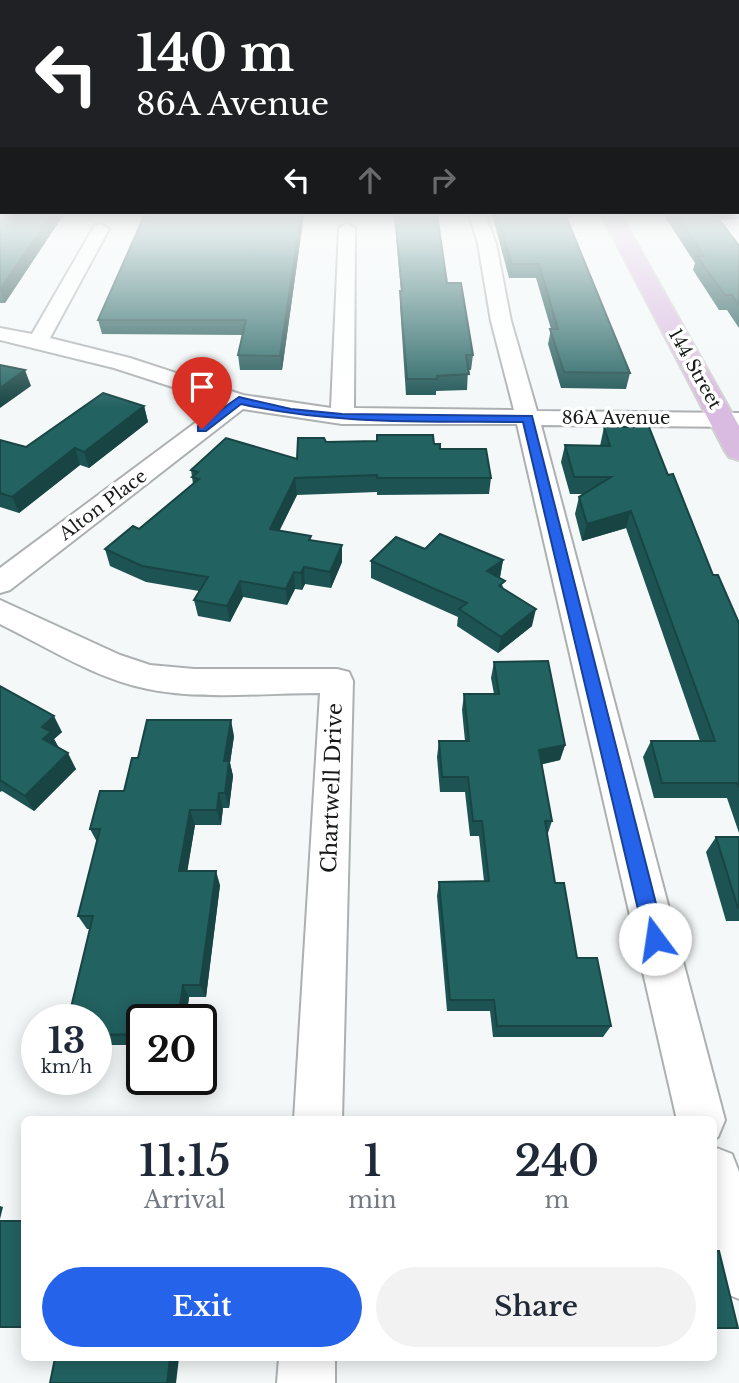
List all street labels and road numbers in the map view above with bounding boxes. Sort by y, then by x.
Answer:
street label: 144 Street [664,325,726,413]
street label: 86A Avenue [562,407,670,429]
street label: Alton Place [54,465,151,546]
street label: Chartwell Drive [316,703,348,873]

